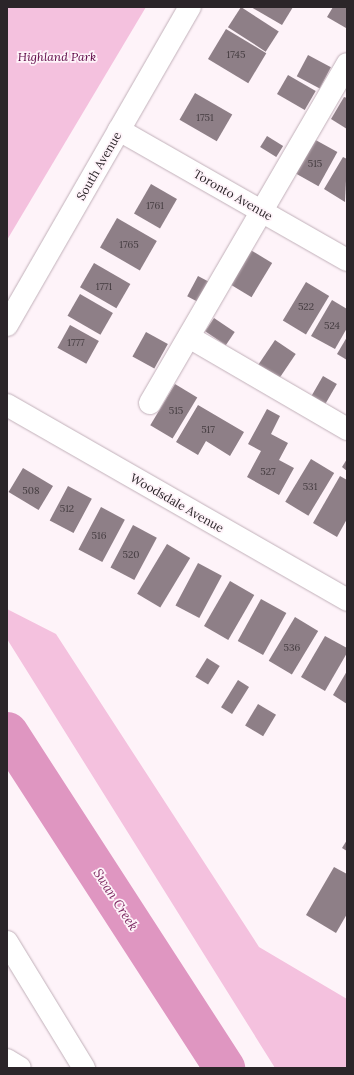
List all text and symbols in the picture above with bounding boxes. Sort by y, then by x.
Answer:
house number: 1745 [227,49,245,61]
park label: Highland Park [18,50,96,64]
house number: 1751 [196,112,214,124]
street label: South Avenue [74,129,124,203]
house number: 515 [308,158,322,170]
street label: Toronto Avenue [191,167,275,223]
house number: 1761 [146,200,164,212]
house number: 1765 [119,239,139,251]
house number: 1771 [96,281,112,293]
house number: 522 [298,301,314,313]
house number: 524 [324,320,340,332]
house number: 1777 [67,337,85,349]
house number: 515 [169,405,183,417]
house number: 517 [201,424,215,436]
house number: 527 [260,466,276,478]
street label: Woodsdale Avenue [128,470,226,536]
house number: 531 [303,481,317,493]
house number: 508 [22,485,40,497]
house number: 512 [60,503,74,515]
house number: 516 [92,530,106,542]
house number: 520 [122,549,140,561]
house number: 536 [284,642,300,654]
water label: Swan Creek [89,866,141,934]

